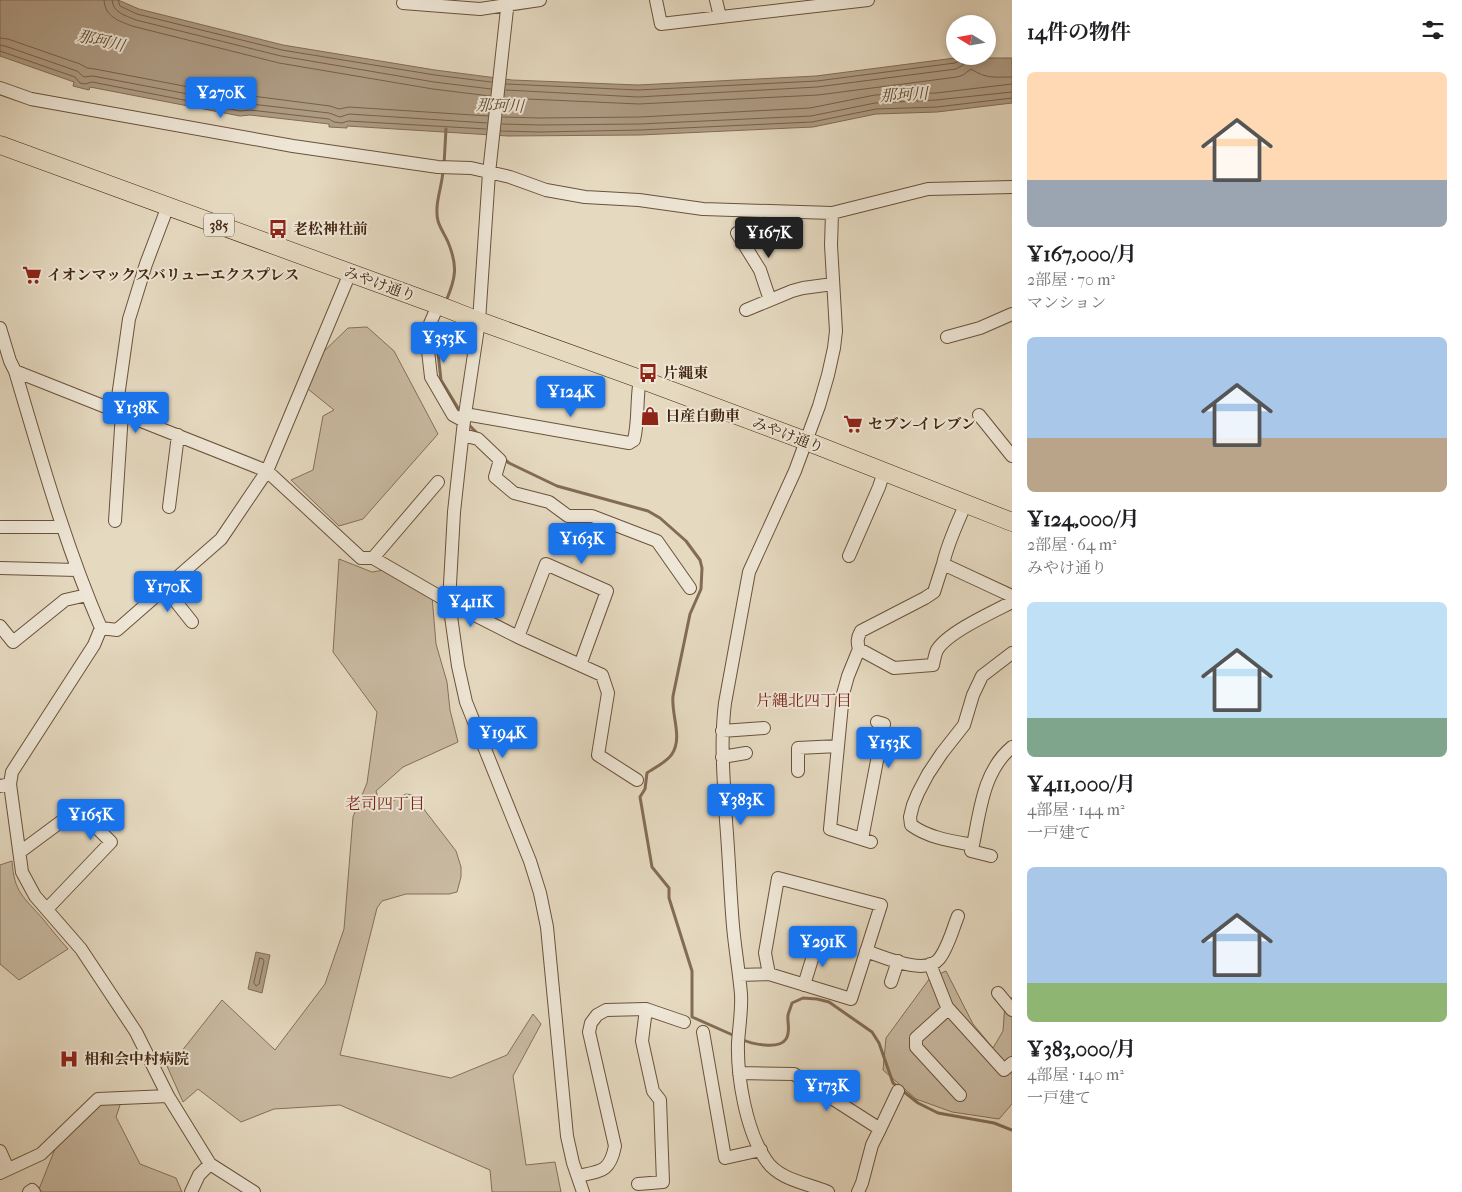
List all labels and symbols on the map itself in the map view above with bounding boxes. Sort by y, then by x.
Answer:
north arrow [946,15,996,65]
water label: 那珂川 [75,26,128,56]
pin: ¥270K [186,76,256,119]
water label: 那珂川 [880,84,930,105]
water label: 那珂川 [476,95,526,116]
road number: 385 [204,214,234,236]
pin: ¥167K [734,216,804,259]
bus stop icon: 老松神社前 [267,218,289,240]
place label: 老松神社前 [293,220,368,238]
street label: みやけ通り [342,263,418,305]
supermarket icon: イオンマックスバリューエクスプレス [21,264,43,286]
place label: イオンマックスバリューエクスプレス [47,266,299,284]
pin: ¥353K [409,322,479,364]
bus stop icon: 片縄東 [637,362,659,384]
place label: 片縄東 [663,364,709,382]
pin: ¥124K [536,376,606,418]
pin: ¥138K [101,392,171,434]
shop icon: 日産自動車 [639,405,661,427]
place label: 日産自動車 [665,407,740,425]
street label: みやけ通り [750,413,826,457]
supermarket icon: セブン-イレブン [842,413,864,435]
place label: セブン-イレブン [868,415,976,433]
pin: ¥163K [547,522,617,565]
pin: ¥170K [133,570,203,613]
pin: ¥411K [436,586,506,628]
district label: 片縄北四丁目 [756,691,852,710]
pin: ¥194K [468,716,538,759]
pin: ¥153K [854,726,924,769]
pin: ¥383K [706,784,776,826]
district label: 老司四丁目 [345,794,425,813]
pin: ¥165K [56,798,126,841]
pin: ¥291K [788,926,858,968]
hospital icon: 相和会中村病院 [58,1048,80,1070]
place label: 相和会中村病院 [84,1050,189,1068]
pin: ¥173K [792,1070,862,1112]

